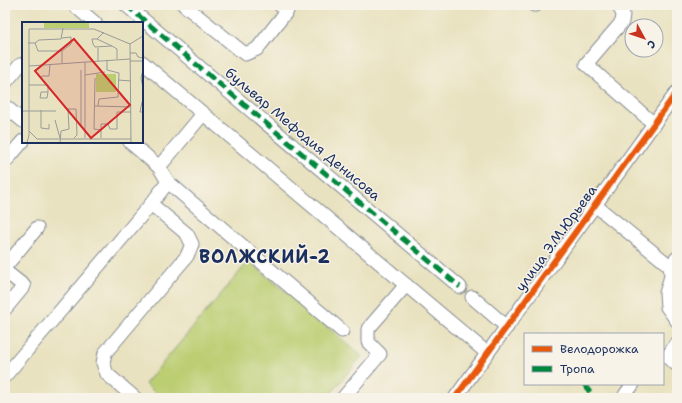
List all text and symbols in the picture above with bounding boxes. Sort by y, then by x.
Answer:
north arrow [624,18,664,58]
inset map [22,22,143,143]
text: С [643,37,659,52]
street label: бульвар Мефодия Денисова [221,64,385,205]
street label: улица Э.М.Юрьева [511,181,601,295]
district label: ВОЛЖСКИЙ-2 [199,244,331,269]
legend [524,333,664,385]
text: Велодорожка [560,341,639,357]
text: Тропа [560,361,595,377]

